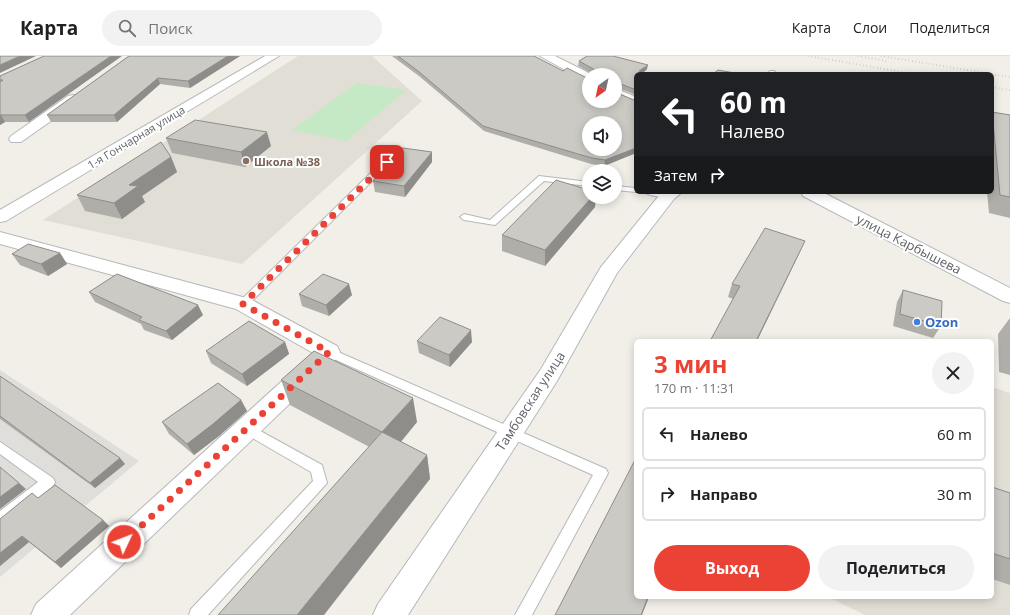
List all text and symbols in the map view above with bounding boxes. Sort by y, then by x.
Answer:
search box [102,10,382,46]
text: Карта [20,15,78,41]
icon: search [116,17,138,39]
text: Поиск [148,18,193,38]
text: Карта [792,18,831,37]
text: Слои [853,18,887,37]
text: Поделиться [909,18,990,37]
north arrow [582,68,622,108]
map controls [582,68,622,204]
text: 60 m [720,83,787,121]
icon: left [654,88,706,140]
street label: 1-я Гончарная улица [84,102,188,172]
button: sound [582,116,622,156]
text: Налево [720,119,785,143]
pin [370,145,404,179]
icon: arrive [376,151,398,173]
place label: Школа №38 [254,154,320,169]
marker: Школа №38 [241,156,251,166]
button: layers [582,164,622,204]
icon: right [706,164,728,186]
text: Затем [654,165,698,185]
street label: улица Карбышева [854,210,964,278]
place label: Ozon [925,313,958,331]
marker: Ozon [912,317,922,327]
text: 3 мин [654,347,727,380]
street label: Тамбовская улица [491,348,569,454]
button: close [932,352,974,394]
text: 170 m · 11:31 [654,379,735,397]
icon: left [656,423,678,445]
text: Налево [690,424,748,444]
text: 60 m [937,424,972,444]
icon: right [656,483,678,505]
text: Направо [690,484,758,504]
text: 30 m [937,484,972,504]
position arrow [103,521,145,563]
button: Выход [654,545,810,591]
button: Поделиться [818,545,974,591]

